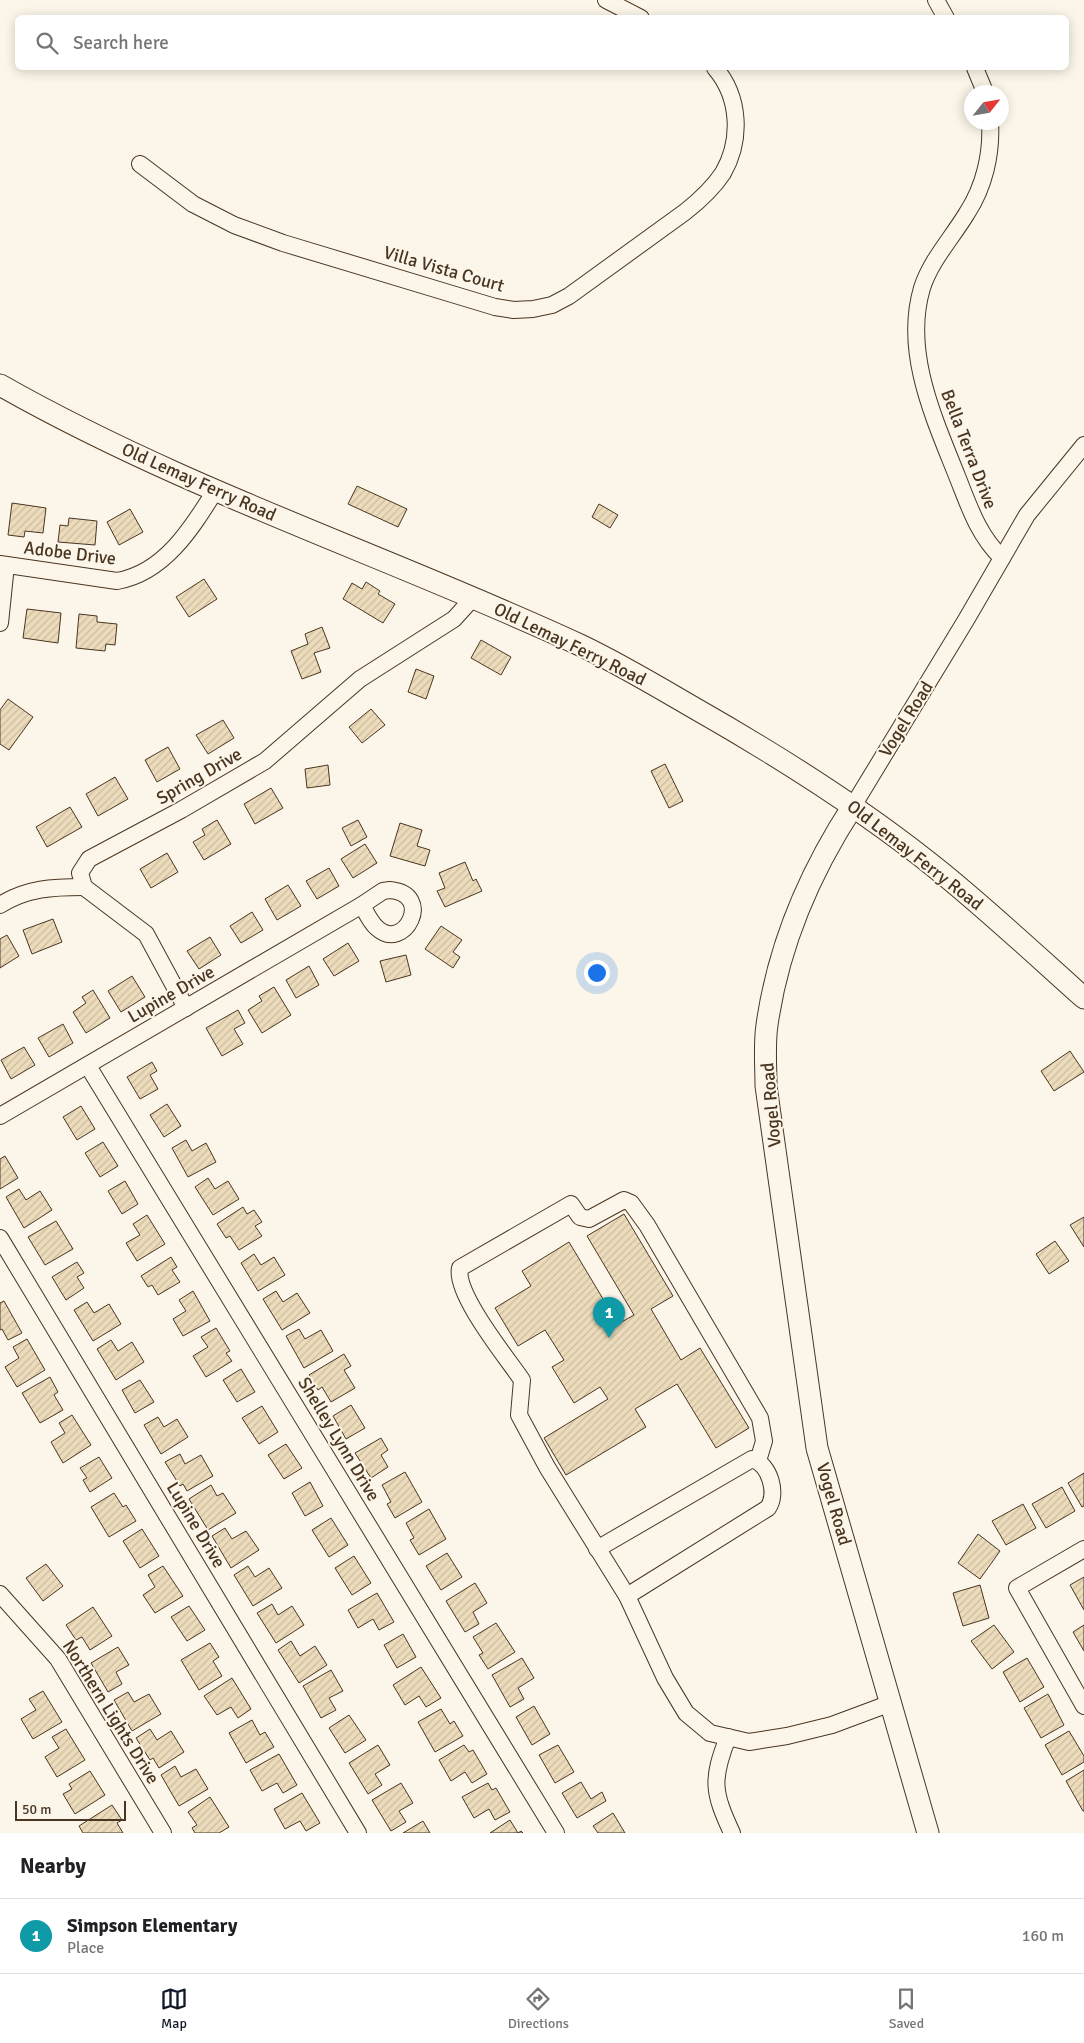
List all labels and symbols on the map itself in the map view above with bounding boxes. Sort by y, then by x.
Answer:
north arrow [964,85,1009,130]
street label: Villa Vista Court [381,241,507,297]
street label: Bella Terra Drive [936,386,1002,512]
street label: Old Lemay Ferry Road [118,438,280,526]
street label: Adobe Drive [23,536,117,570]
street label: Old Lemay Ferry Road [490,598,650,690]
street label: Vogel Road [874,677,938,761]
street label: Spring Drive [152,743,246,809]
street label: Old Lemay Ferry Road [843,795,987,915]
street label: Lupine Drive [124,960,218,1028]
your location [584,960,610,986]
street label: Vogel Road [756,1062,786,1148]
pin: 1 [593,1297,625,1338]
street label: Shelley Lynn Drive [293,1373,385,1505]
street label: Vogel Road [812,1460,856,1548]
street label: Lupine Drive [162,1478,230,1572]
street label: Northern Lights Drive [58,1636,164,1788]
scale bar [15,1798,126,1821]

